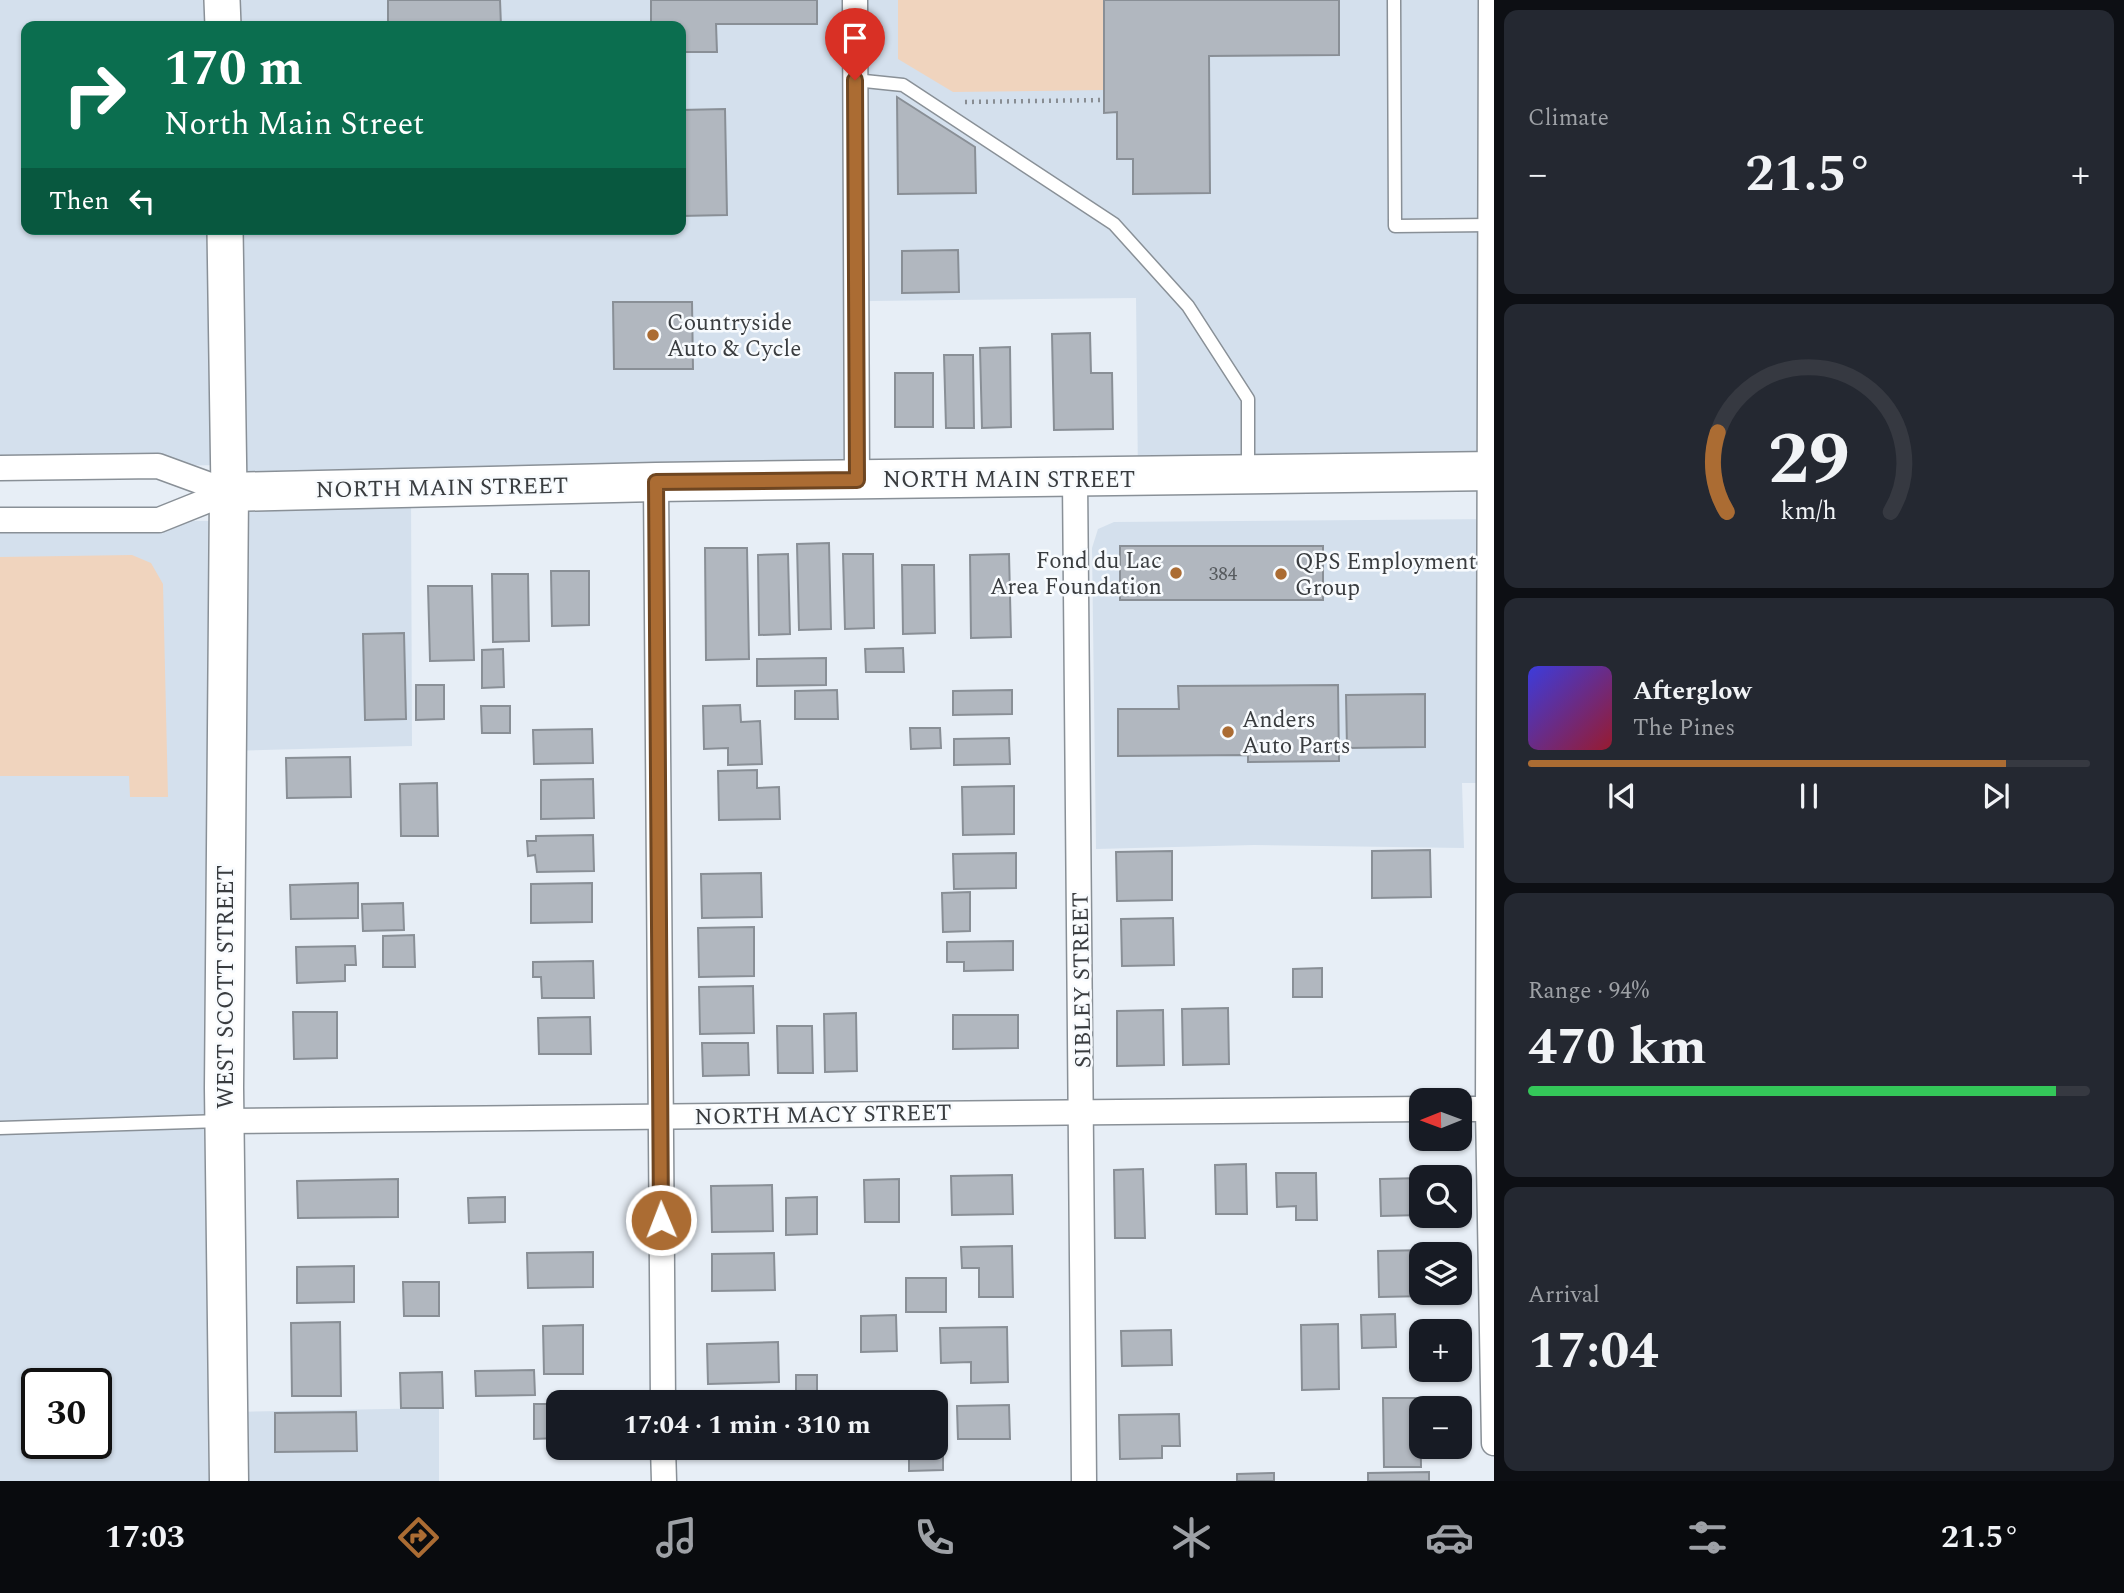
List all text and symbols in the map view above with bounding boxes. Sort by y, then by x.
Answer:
pin [825,8,885,80]
icon: arrive [836,19,874,57]
text: 170 m [164,32,303,107]
icon: right [49,49,140,140]
text: North Main Street [164,100,424,149]
text: Climate [1528,101,1609,136]
text: 21.5° [1745,135,1873,214]
text: − [1528,146,1547,204]
text: + [2071,146,2090,204]
text: Then [49,181,109,221]
icon: left [123,182,161,220]
place label: Countryside Auto & Cycle [667,306,801,367]
marker: Countryside Auto & Cycle [645,327,661,343]
text: 29 [1768,406,1850,517]
street label: NORTH MAIN STREET [883,463,1135,498]
street label: NORTH MAIN STREET [315,469,569,508]
text: km/h [1781,493,1837,531]
place label: Fond du Lac Area Foundation [990,544,1162,605]
place label: QPS Employment Group [1295,545,1477,606]
house number: 384 [1209,560,1238,589]
marker: Fond du Lac Area Foundation [1168,565,1184,581]
marker: QPS Employment Group [1273,566,1289,582]
text: Afterglow [1633,671,1752,711]
place label: Anders Auto Parts [1242,703,1351,764]
text: The Pines [1633,711,1735,746]
marker: Anders Auto Parts [1220,724,1236,740]
icon: previous [1603,777,1641,815]
icon: pause [1790,777,1828,815]
icon: next [1977,777,2015,815]
street label: WEST SCOTT STREET [209,865,244,1109]
street label: SIBLEY STREET [1063,892,1102,1068]
text: Range · 94% [1528,974,1649,1009]
text: 470 km [1528,1008,1707,1087]
north arrow [1409,1088,1472,1152]
map controls [1409,1088,1472,1459]
street label: NORTH MACY STREET [694,1096,952,1135]
button: search [1409,1165,1472,1228]
position arrow [624,1183,698,1257]
button: layers [1409,1242,1472,1305]
text: Arrival [1528,1278,1600,1313]
text: 17:04 [1528,1312,1659,1391]
button: + [1409,1319,1472,1382]
speed limit sign: 30 [21,1368,112,1459]
button: − [1409,1396,1472,1459]
text: 17:04 · 1 min · 310 m [623,1405,871,1445]
text: 17:03 [104,1513,185,1562]
icon: directions [394,1513,443,1562]
icon: music [652,1513,701,1562]
icon: phone [910,1513,959,1562]
icon: climate [1167,1513,1216,1562]
icon: car [1425,1513,1474,1562]
icon: filters [1683,1513,1732,1562]
text: 21.5° [1941,1513,2020,1562]

